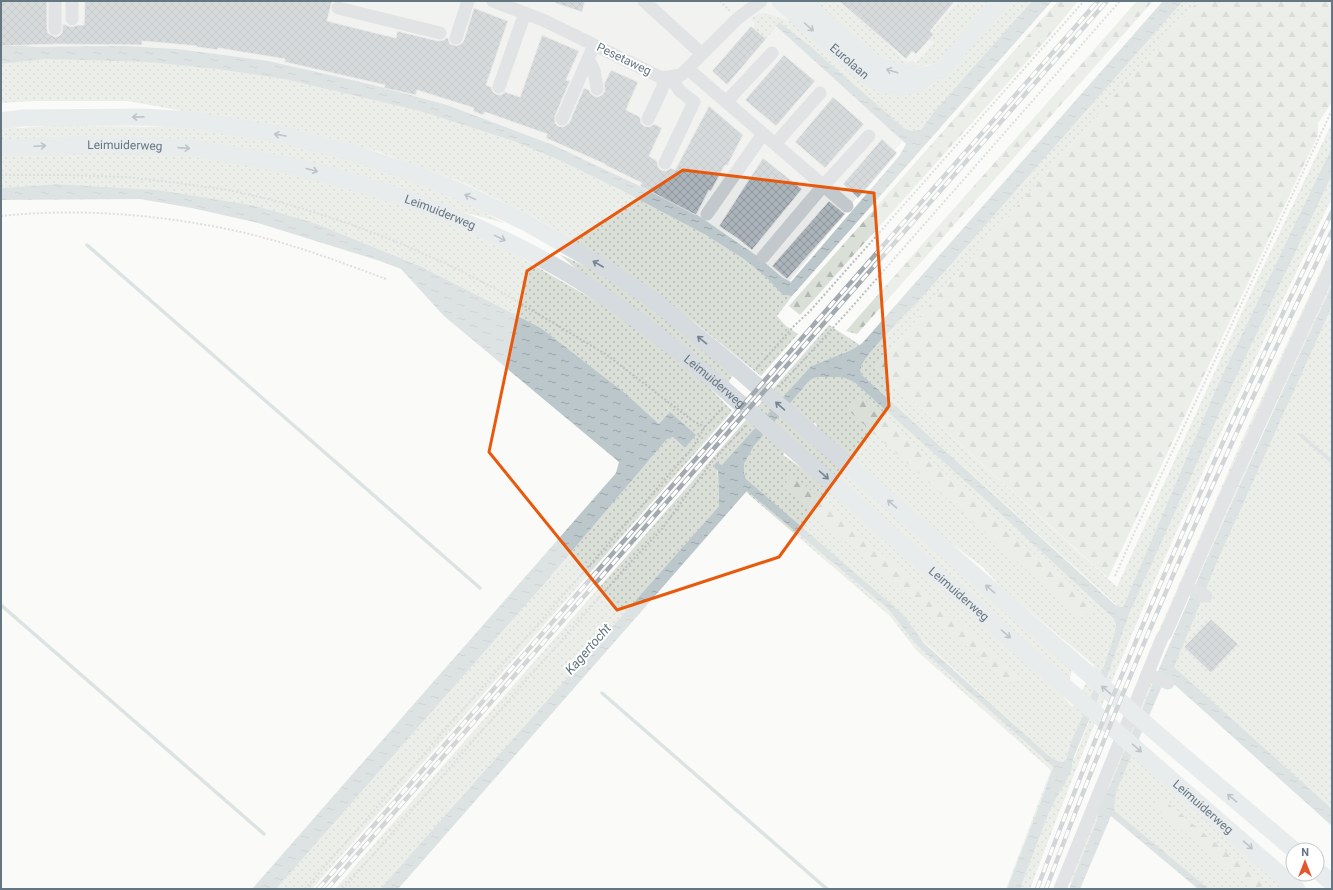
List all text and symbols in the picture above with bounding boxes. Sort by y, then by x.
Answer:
one-way arrow [804,22,814,31]
street label: Pesetaweg [594,40,654,78]
street label: Eurolaan [827,41,872,82]
one-way arrow [885,67,898,74]
one-way arrow [132,113,145,121]
one-way arrow [274,131,287,139]
street label: Leimuiderweg [87,138,163,153]
one-way arrow [33,143,46,150]
one-way arrow [177,145,190,152]
one-way arrow [305,167,318,174]
street label: Leimuiderweg [403,192,478,233]
one-way arrow [465,193,477,200]
one-way arrow [493,235,505,242]
one-way arrow [592,259,604,267]
one-way arrow [697,336,708,345]
street label: Leimuiderweg [681,352,748,411]
one-way arrow [775,402,786,411]
one-way arrow [818,471,829,480]
one-way arrow [887,499,898,508]
street label: Leimuiderweg [926,564,992,624]
one-way arrow [986,585,996,594]
water label: Kagertocht [562,620,615,677]
one-way arrow [1001,630,1012,639]
one-way arrow [1101,685,1112,694]
one-way arrow [1132,744,1142,753]
street label: Leimuiderweg [1170,777,1236,837]
one-way arrow [1227,793,1237,802]
one-way arrow [1242,841,1253,850]
north arrow [1285,842,1325,882]
text: N [1301,846,1309,859]

